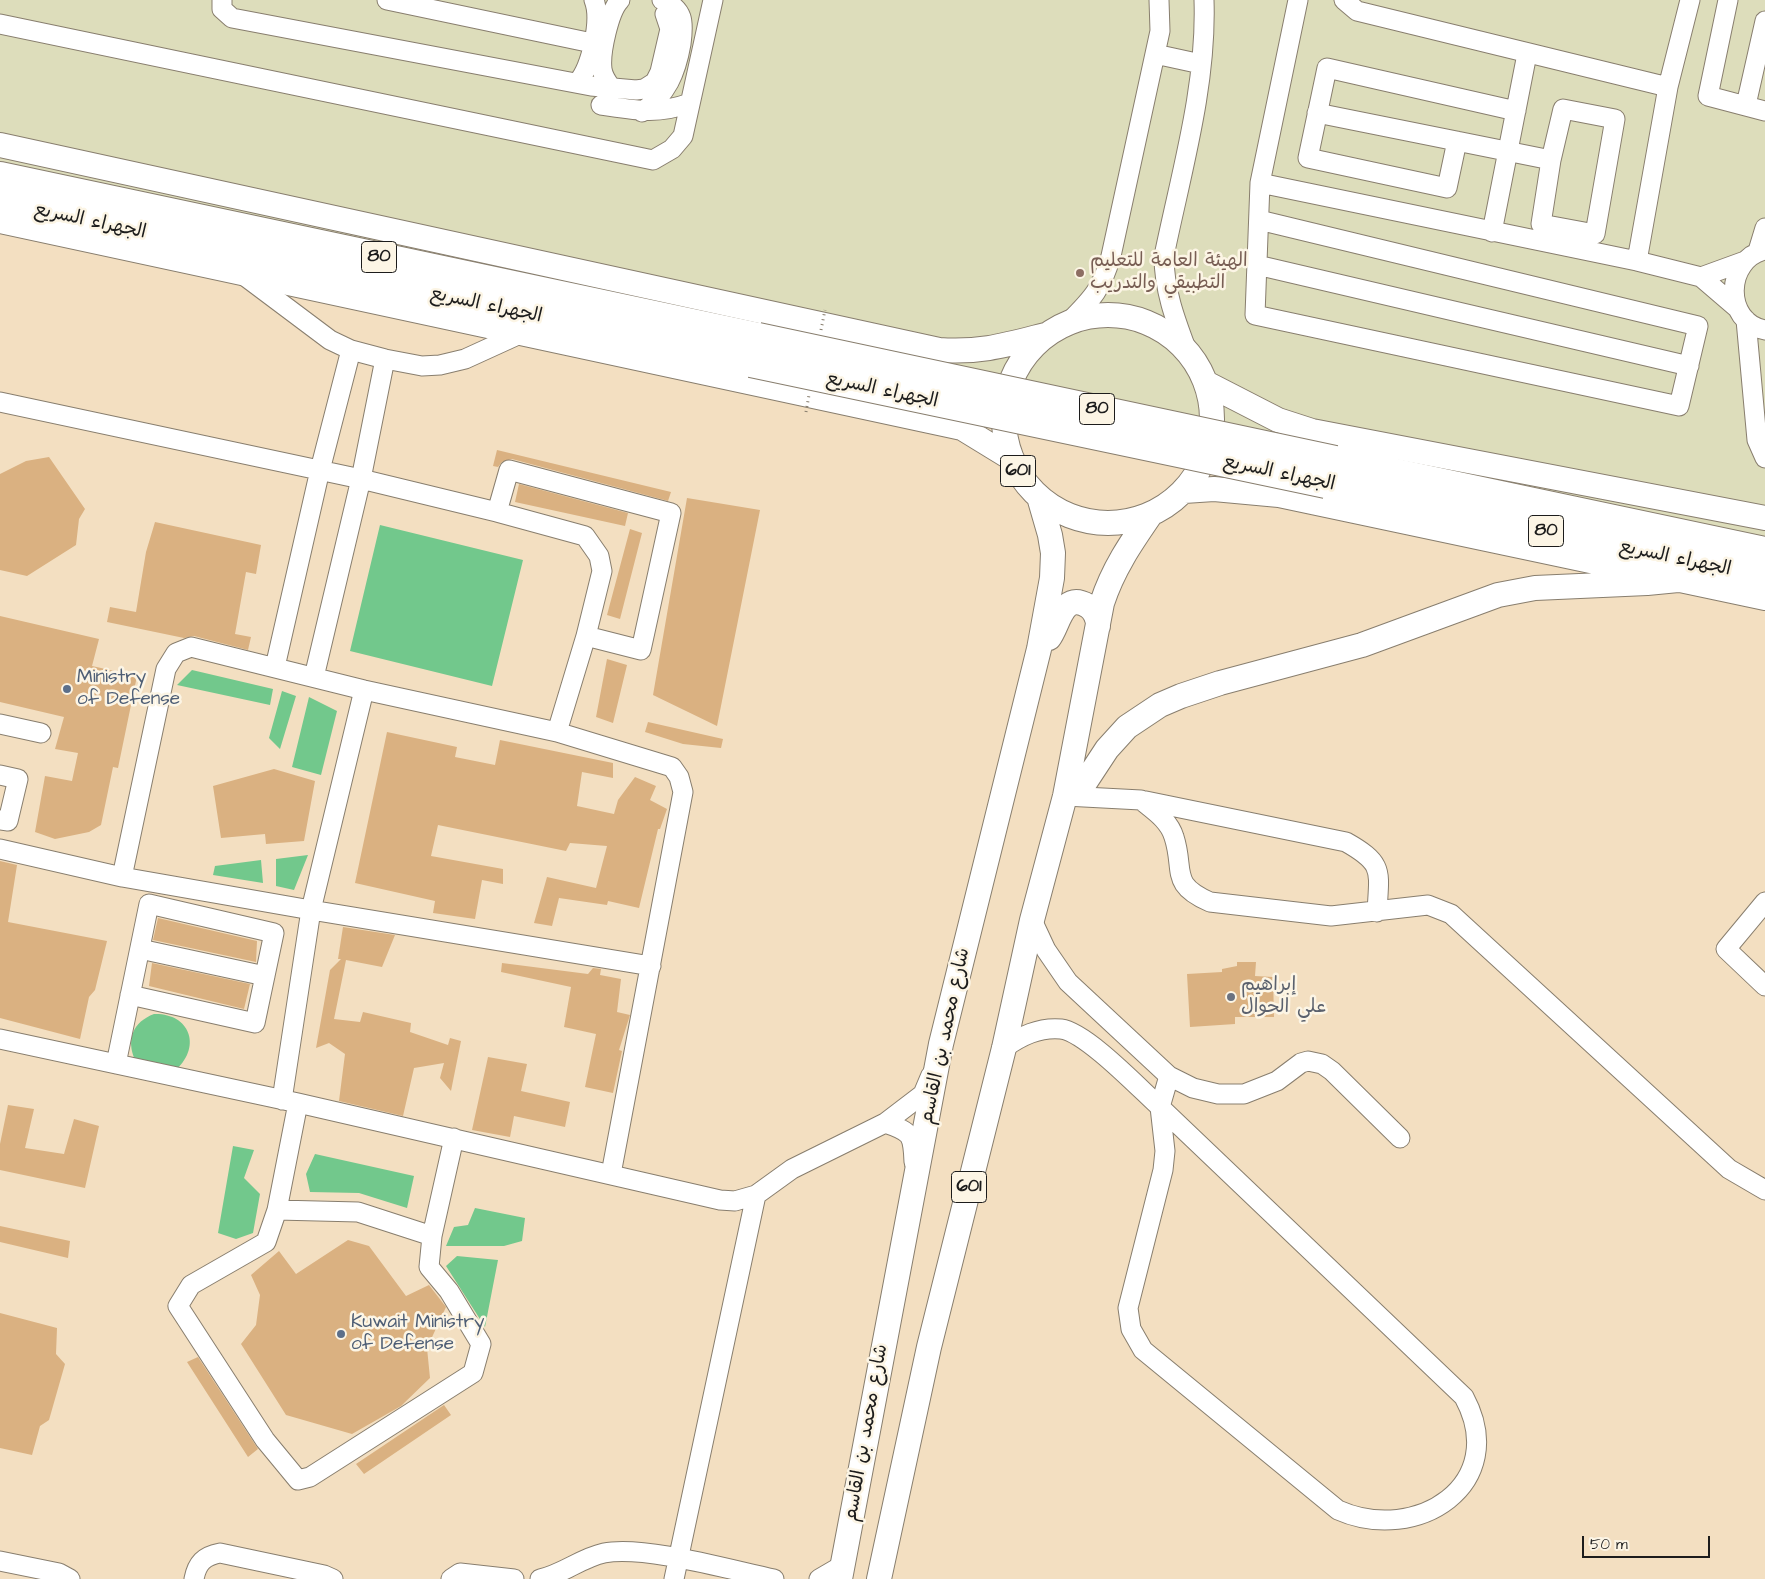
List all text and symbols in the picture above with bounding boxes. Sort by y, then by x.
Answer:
street label: الجهراء السريع [32,199,148,245]
road number: 80 [362,242,396,272]
place label: الهيئة العامة للتعليم التطبيقي والتدريب [1090,251,1248,295]
marker: الهيئة العامة للتعليم التطبيقي والتدريب [1074,267,1086,279]
street label: الجهراء السريع [428,283,544,329]
street label: الجهراء السريع [824,368,940,414]
road number: 80 [1080,394,1114,424]
street label: الجهراء السريع [1221,451,1337,497]
road number: 601 [1000,456,1036,486]
road number: 80 [1528,516,1564,546]
street label: الجهراء السريع [1617,536,1733,582]
place label: Ministry of Defense [77,667,180,711]
marker: Ministry of Defense [61,683,73,695]
street label: شارع محمد بن القاسم [916,946,976,1126]
place label: إبراهيم علي الحوال [1241,975,1326,1019]
marker: إبراهيم علي الحوال [1225,991,1237,1003]
road number: 601 [952,1172,986,1202]
place label: Kuwait Ministry of Defense [351,1312,484,1356]
marker: Kuwait Ministry of Defense [335,1328,347,1340]
street label: شارع محمد بن القاسم [840,1343,894,1523]
scale bar [1585,1526,1712,1558]
text: 50 m [1590,1534,1628,1555]

